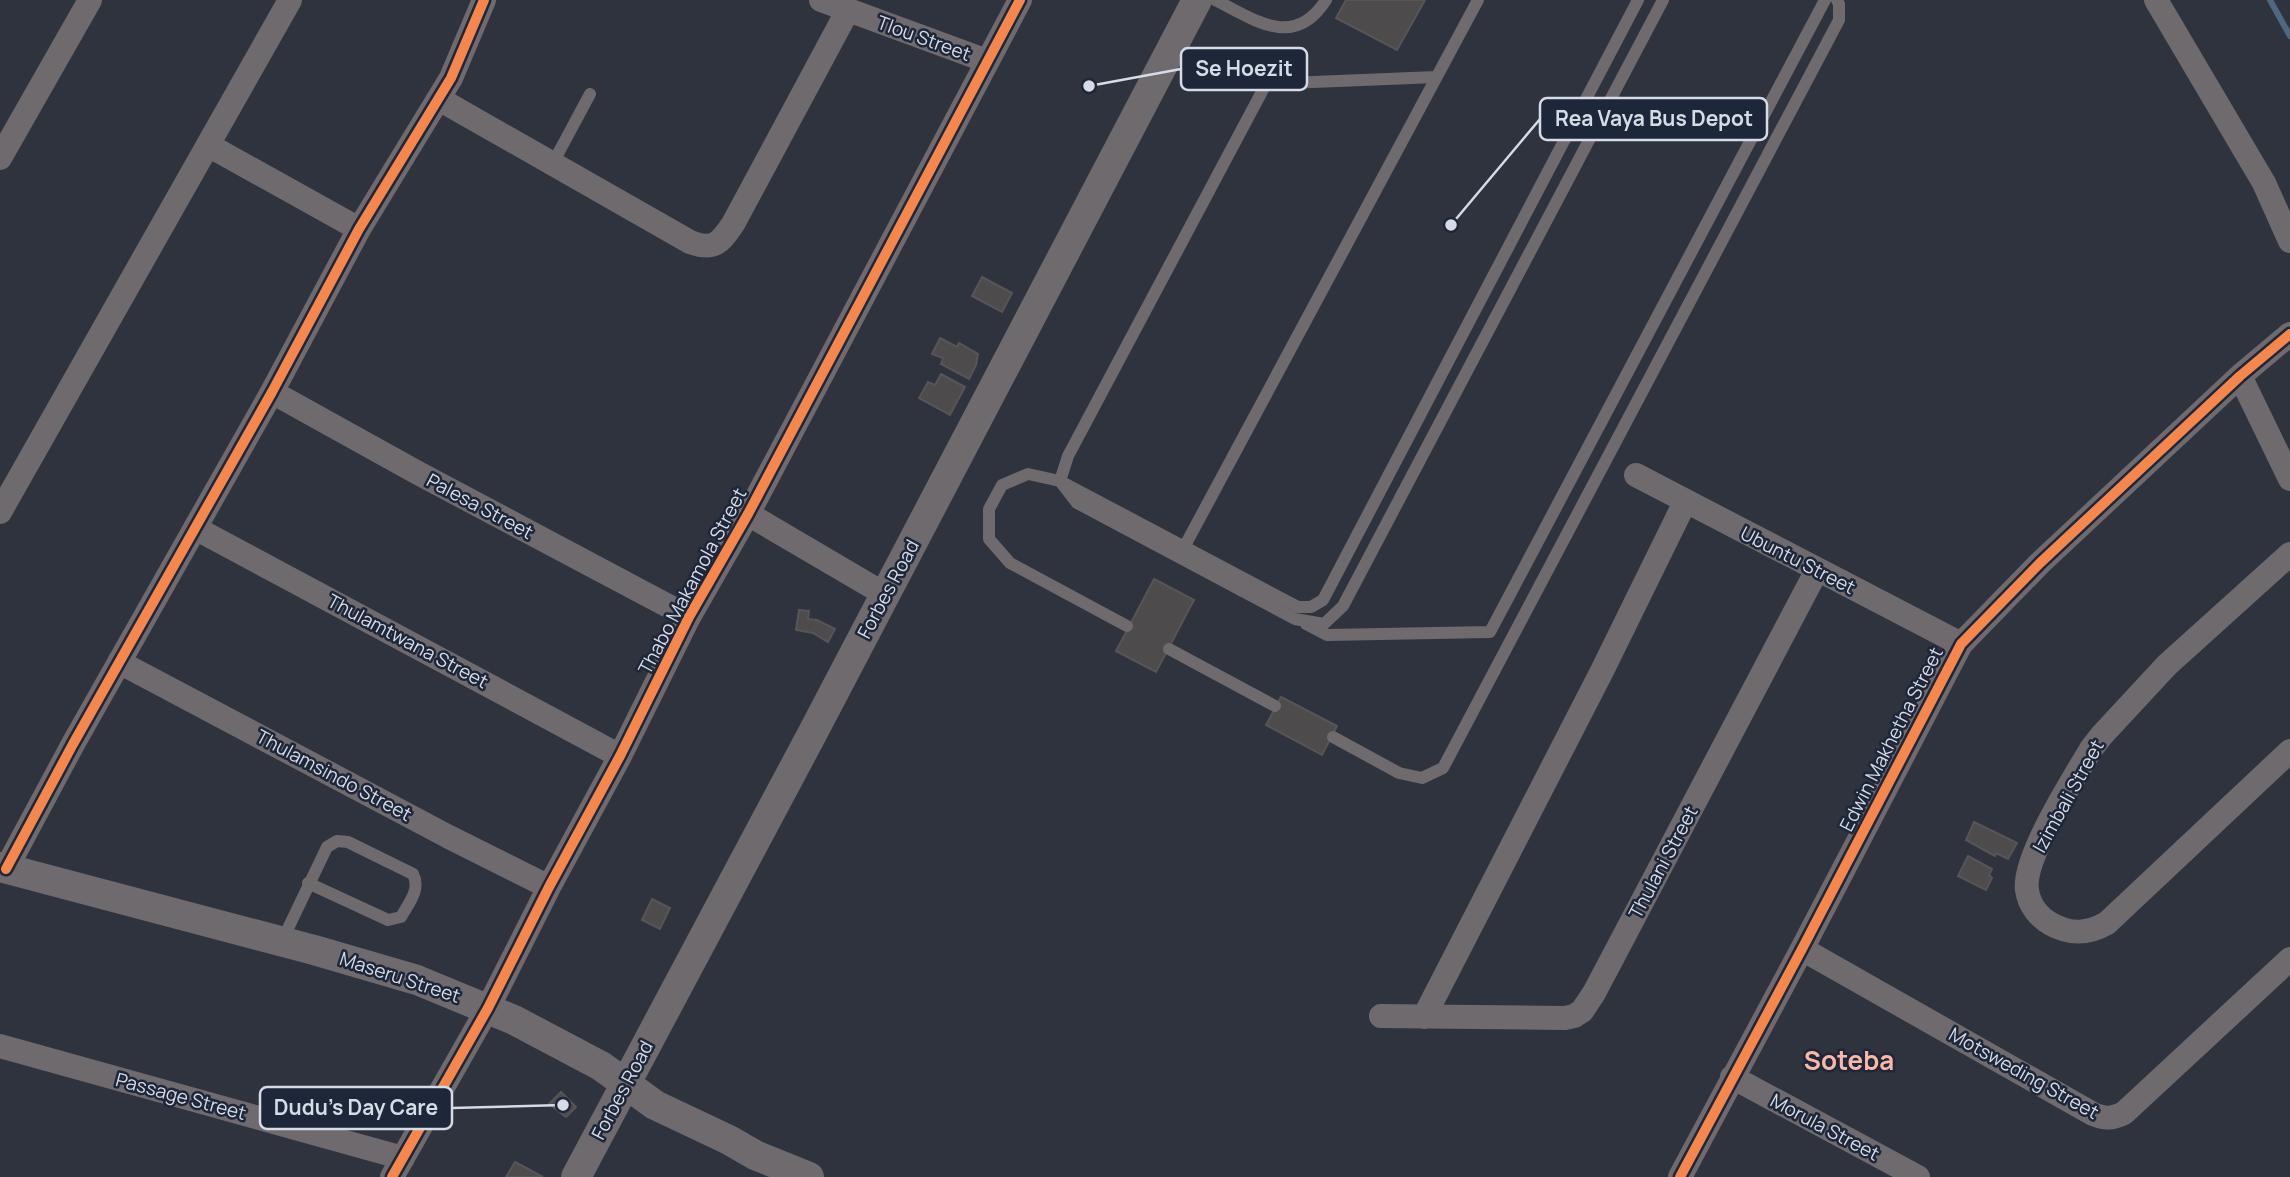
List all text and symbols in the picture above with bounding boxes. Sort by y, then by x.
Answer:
street label: Tlou Street [874,9,974,67]
callout: Se Hoezit [1181,48,1307,90]
text: Se Hoezit [1195,54,1293,82]
callout: Rea Vaya Bus Depot [1540,98,1767,140]
text: Rea Vaya Bus Depot [1555,104,1753,132]
street label: Palesa Street [422,467,538,545]
street label: Thabo Makamola Street [632,483,752,679]
street label: Ubuntu Street [1736,520,1860,600]
street label: Forbes Road [851,535,925,643]
street label: Thulamtwana Street [323,588,493,694]
street label: Edwin Makhetha Street [1833,642,1949,836]
street label: Thulamsindo Street [252,723,416,827]
street label: Izimbali Street [2026,735,2110,857]
street label: Thulani Street [1622,801,1704,923]
street label: Maseru Street [336,945,464,1009]
street label: Motsweding Street [1944,1021,2104,1125]
street label: Forbes Road [585,1036,659,1144]
district label: Soteba [1804,1042,1894,1078]
street label: Passage Street [113,1066,249,1126]
callout: Dudu's Day Care [260,1087,452,1129]
street label: Morula Street [1766,1087,1884,1167]
text: Dudu's Day Care [274,1093,438,1121]

